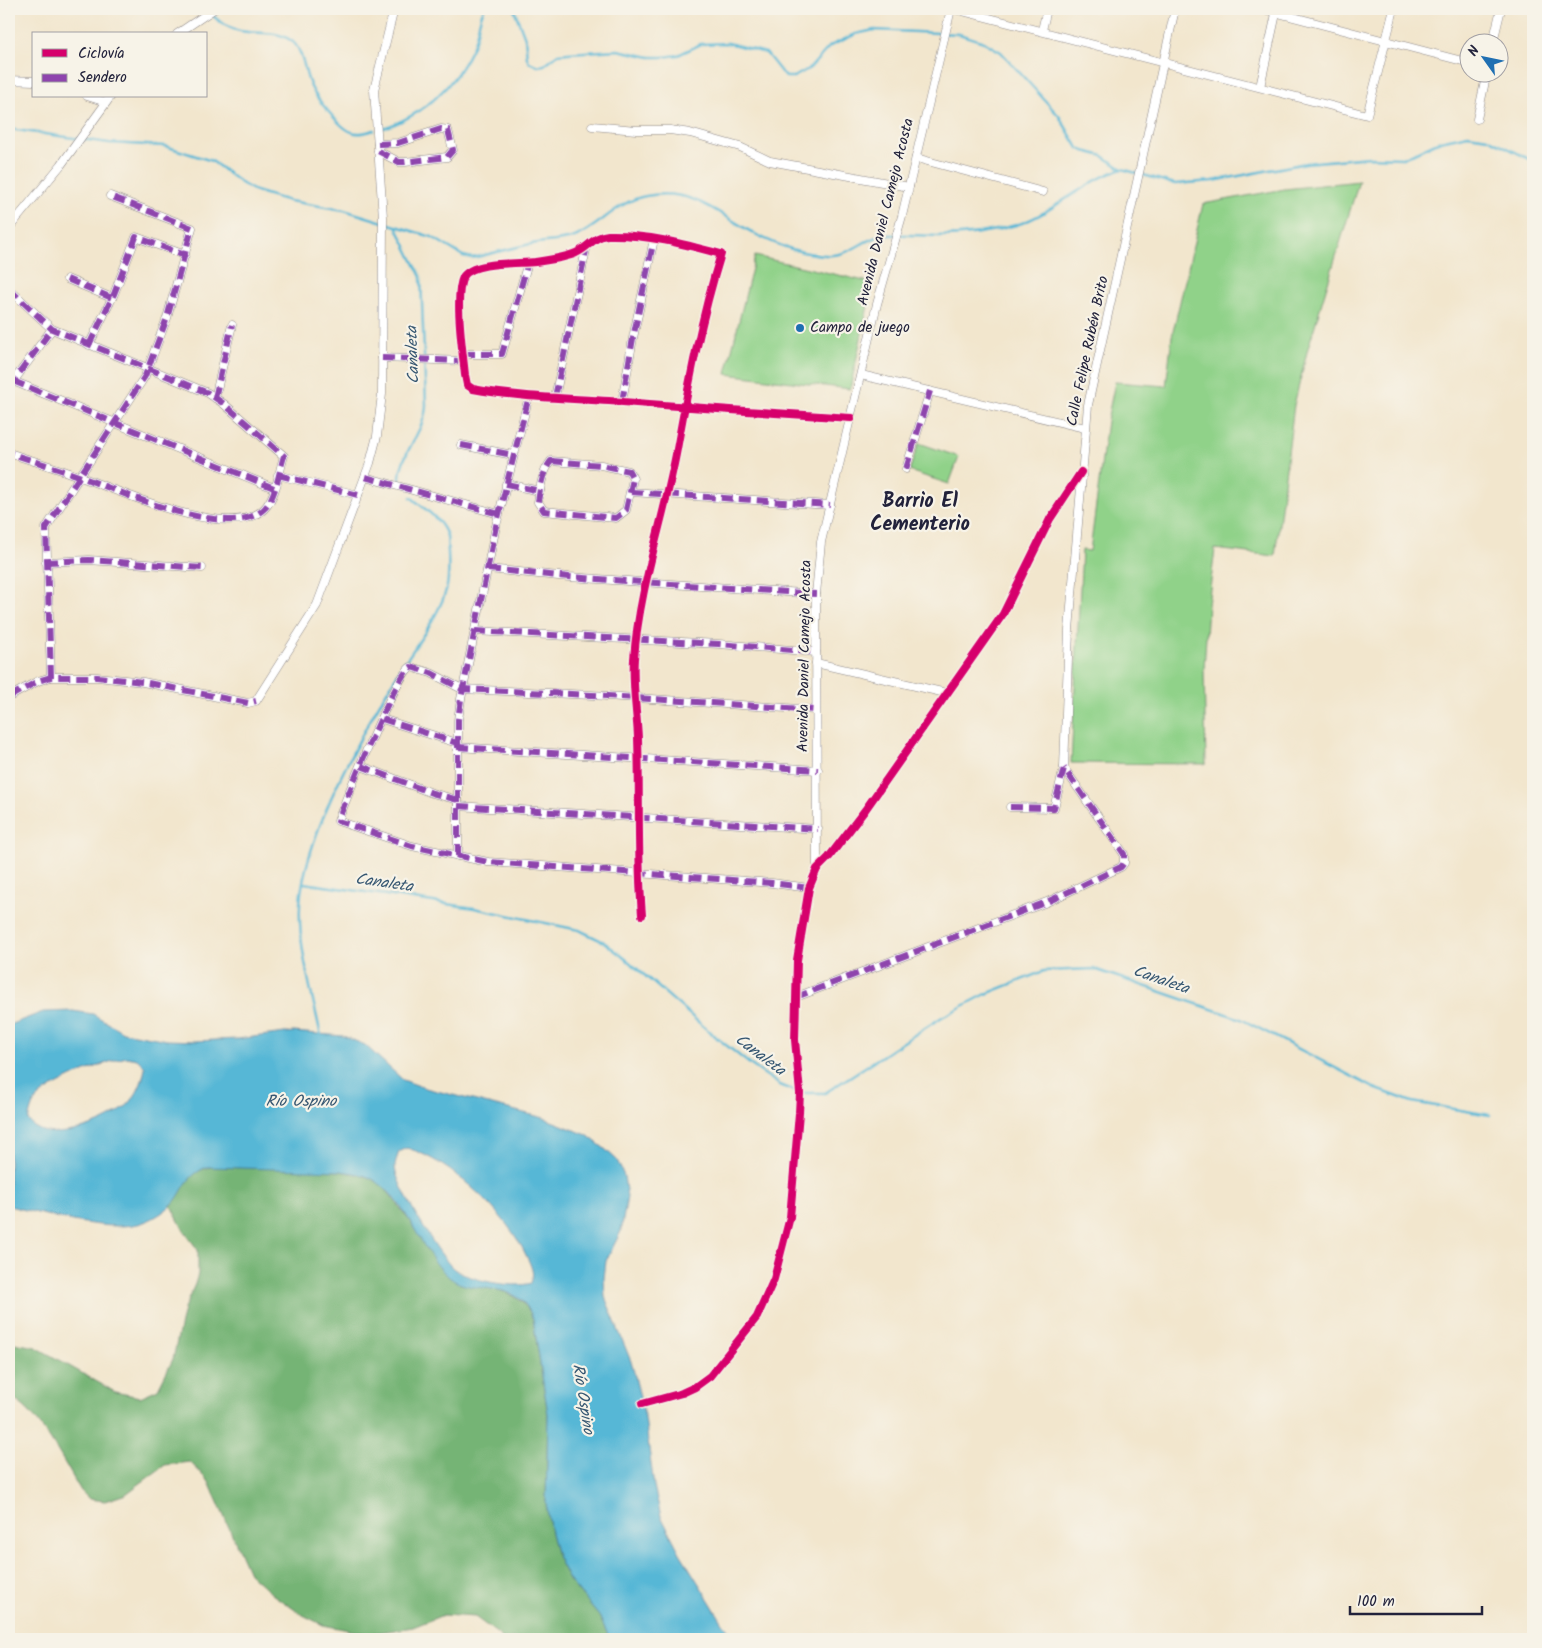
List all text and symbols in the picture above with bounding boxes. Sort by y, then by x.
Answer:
legend [32,32,208,98]
north arrow [1460,32,1510,82]
text: Ciclovía [78,42,125,66]
text: N [1462,42,1486,61]
text: Sendero [78,66,127,90]
street label: Avenida Daniel Camejo Acosta [851,116,921,308]
street label: Calle Felipe Rubén Brito [1060,273,1116,428]
place label: Campo de juego [810,316,910,340]
marker: Campo de juego [794,322,806,334]
water label: Canaleta [399,324,427,384]
district label: Barrio El Cementerio [870,486,970,541]
street label: Avenida Daniel Camejo Acosta [791,560,819,752]
water label: Canaleta [354,867,416,900]
water label: Canaleta [1130,959,1194,1002]
water label: Canaleta [729,1028,792,1083]
water label: Río Ospino [266,1089,338,1114]
water label: Río Ospino [565,1362,601,1438]
scale bar [1350,1583,1482,1615]
text: 100 m [1357,1590,1395,1614]

